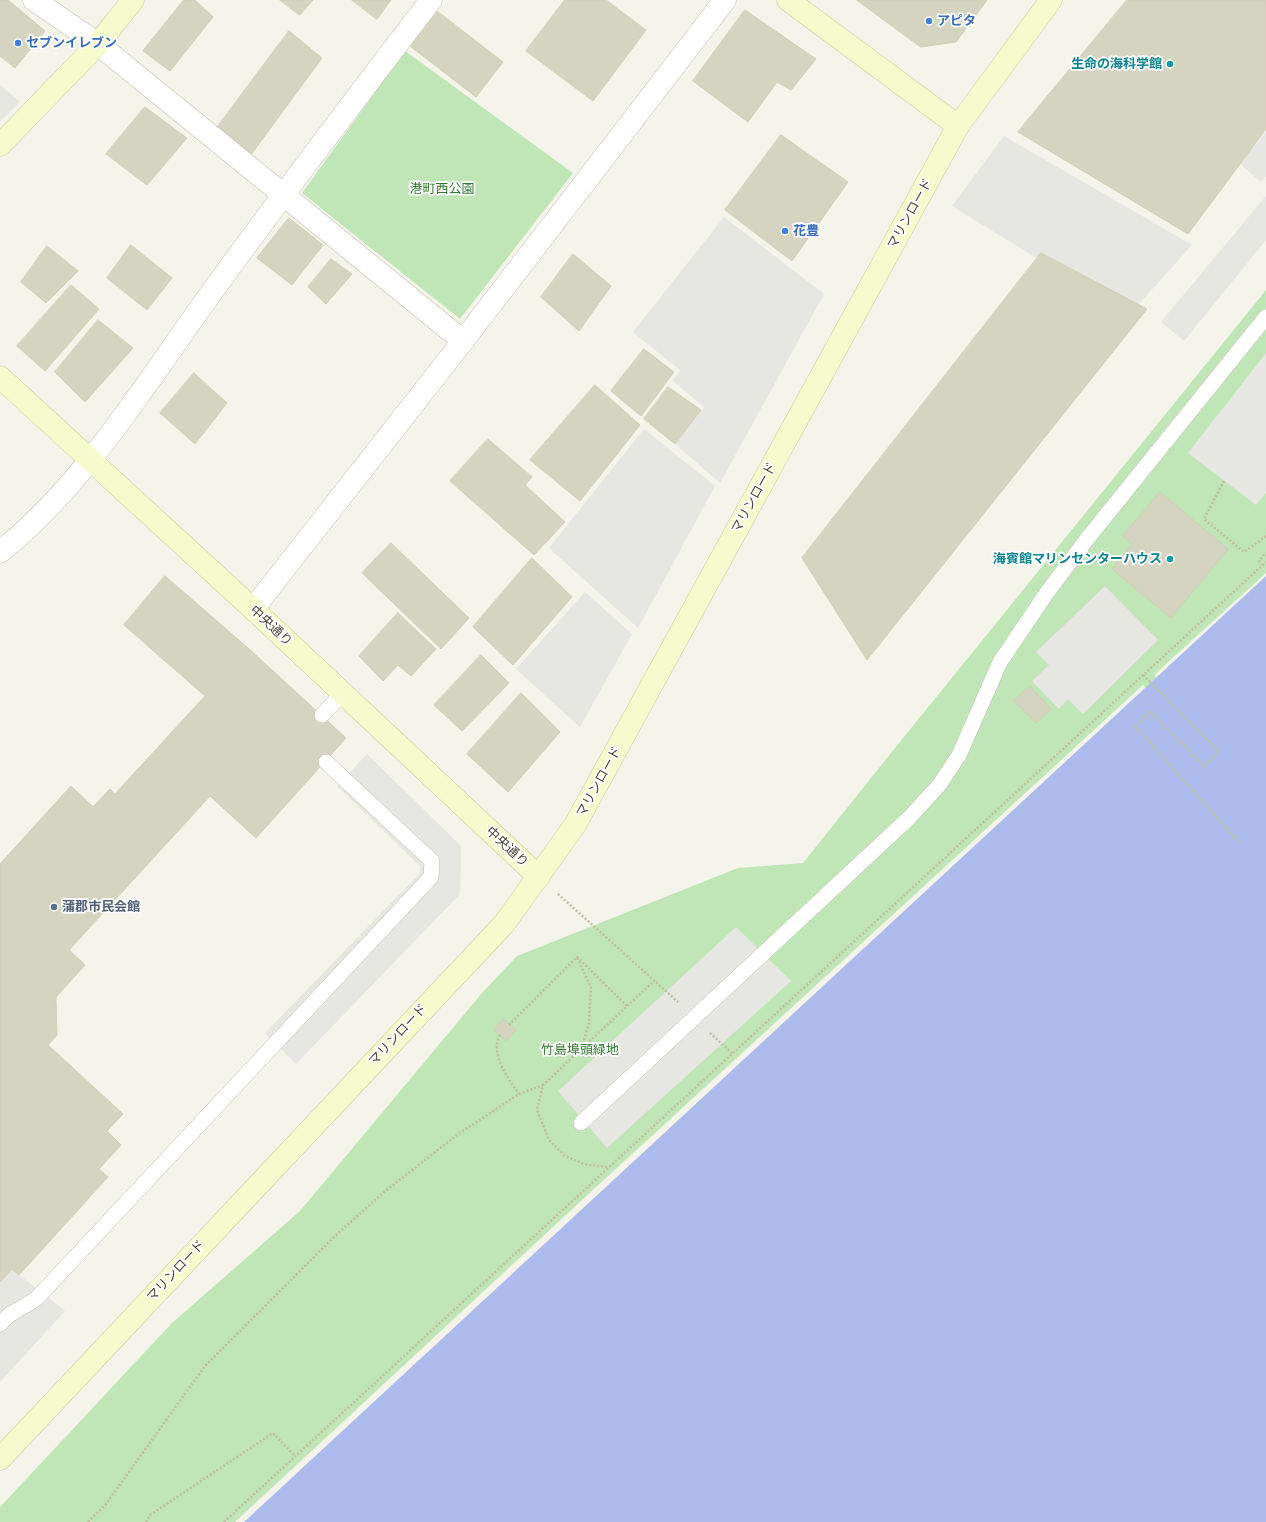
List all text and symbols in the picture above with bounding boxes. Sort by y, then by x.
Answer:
place label: アピタ [937,13,976,29]
marker: アピタ [924,16,934,26]
place label: セブンイレブン [26,35,117,51]
marker: セブンイレブン [13,38,23,48]
place label: 生命の海科学館 [1071,56,1162,72]
marker: 生命の海科学館 [1165,59,1175,69]
street label: マリンロード [884,176,936,252]
park label: 港町西公園 [410,181,474,197]
place label: 花豊 [793,223,819,239]
marker: 花豊 [780,226,790,236]
street label: マリンロード [728,460,780,536]
place label: 海賓館マリンセンターハウス [993,551,1162,567]
marker: 海賓館マリンセンターハウス [1165,554,1175,564]
street label: 中央通り [247,603,295,649]
street label: マリンロード [573,744,625,820]
street label: 中央通り [483,824,531,870]
place label: 蒲郡市民会館 [62,899,140,915]
marker: 蒲郡市民会館 [49,902,59,912]
street label: マリンロード [366,1001,430,1069]
park label: 竹島埠頭緑地 [541,1042,619,1058]
street label: マリンロード [144,1237,208,1305]

